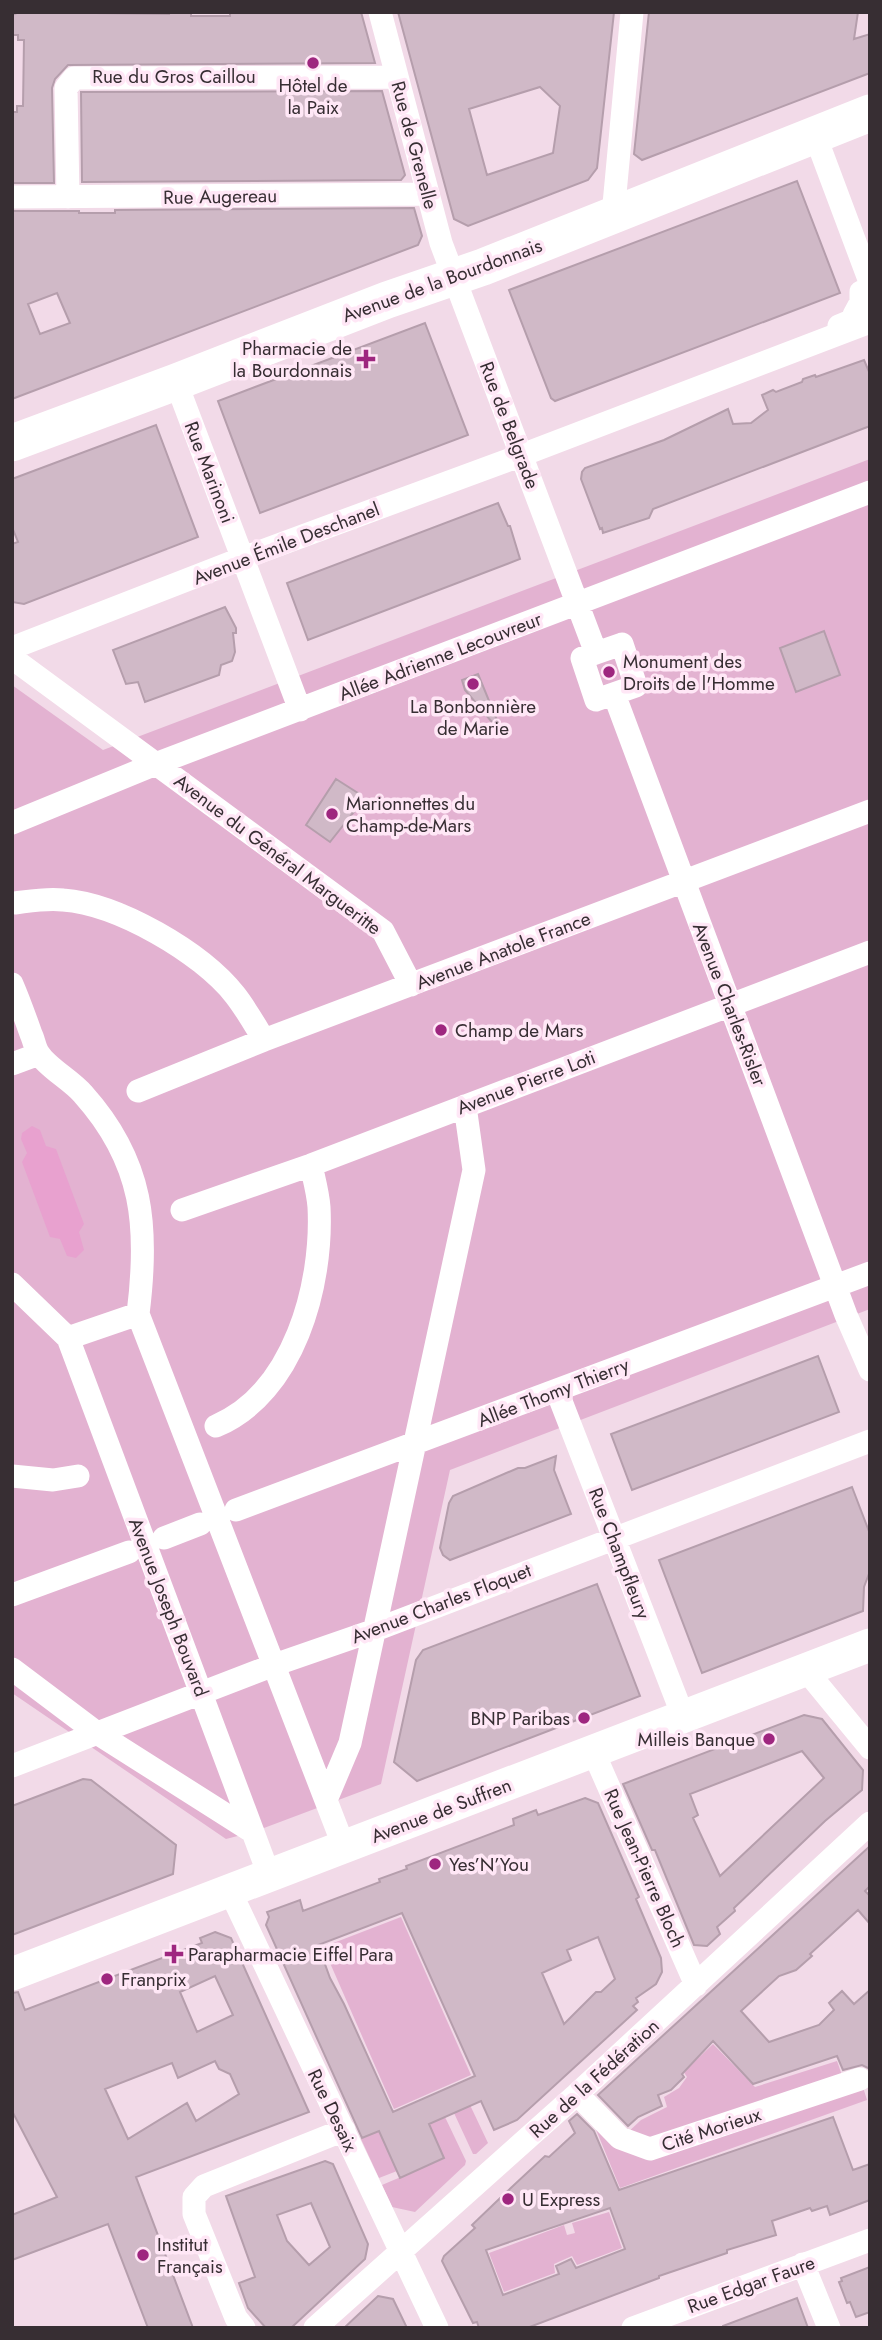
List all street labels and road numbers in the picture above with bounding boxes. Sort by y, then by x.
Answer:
street label: Rue du Gros Caillou [92,63,256,90]
street label: Rue de Grenelle [384,78,445,212]
street label: Rue Augereau [163,182,277,211]
street label: Avenue de la Bourdonnais [339,232,546,329]
street label: Rue de Belgrade [473,358,546,493]
street label: Rue Marinoni [178,417,241,527]
street label: Avenue Émile Deschanel [189,495,383,591]
street label: Allée Adrienne Lecouvreur [335,605,546,708]
street label: Avenue du Général Margueritte [169,767,387,941]
street label: Avenue Anatole France [412,905,595,996]
street label: Avenue Charles-Risler [686,918,773,1090]
street label: Avenue Pierre Loti [453,1044,599,1121]
street label: Allée Thomy Thierry [474,1351,633,1434]
street label: Rue Champfleury [582,1484,657,1623]
street label: Avenue Joseph Bouvard [122,1514,215,1701]
street label: Avenue Charles Floquet [347,1557,535,1650]
street label: Avenue de Suffren [367,1771,515,1850]
street label: Rue Jean-Pierre Bloch [597,1784,692,1952]
street label: Rue de la Fédération [523,2013,665,2144]
street label: Rue Desaix [301,2065,364,2156]
street label: Cité Morieux [658,2101,764,2158]
street label: Rue Edgar Faure [684,2249,819,2320]

